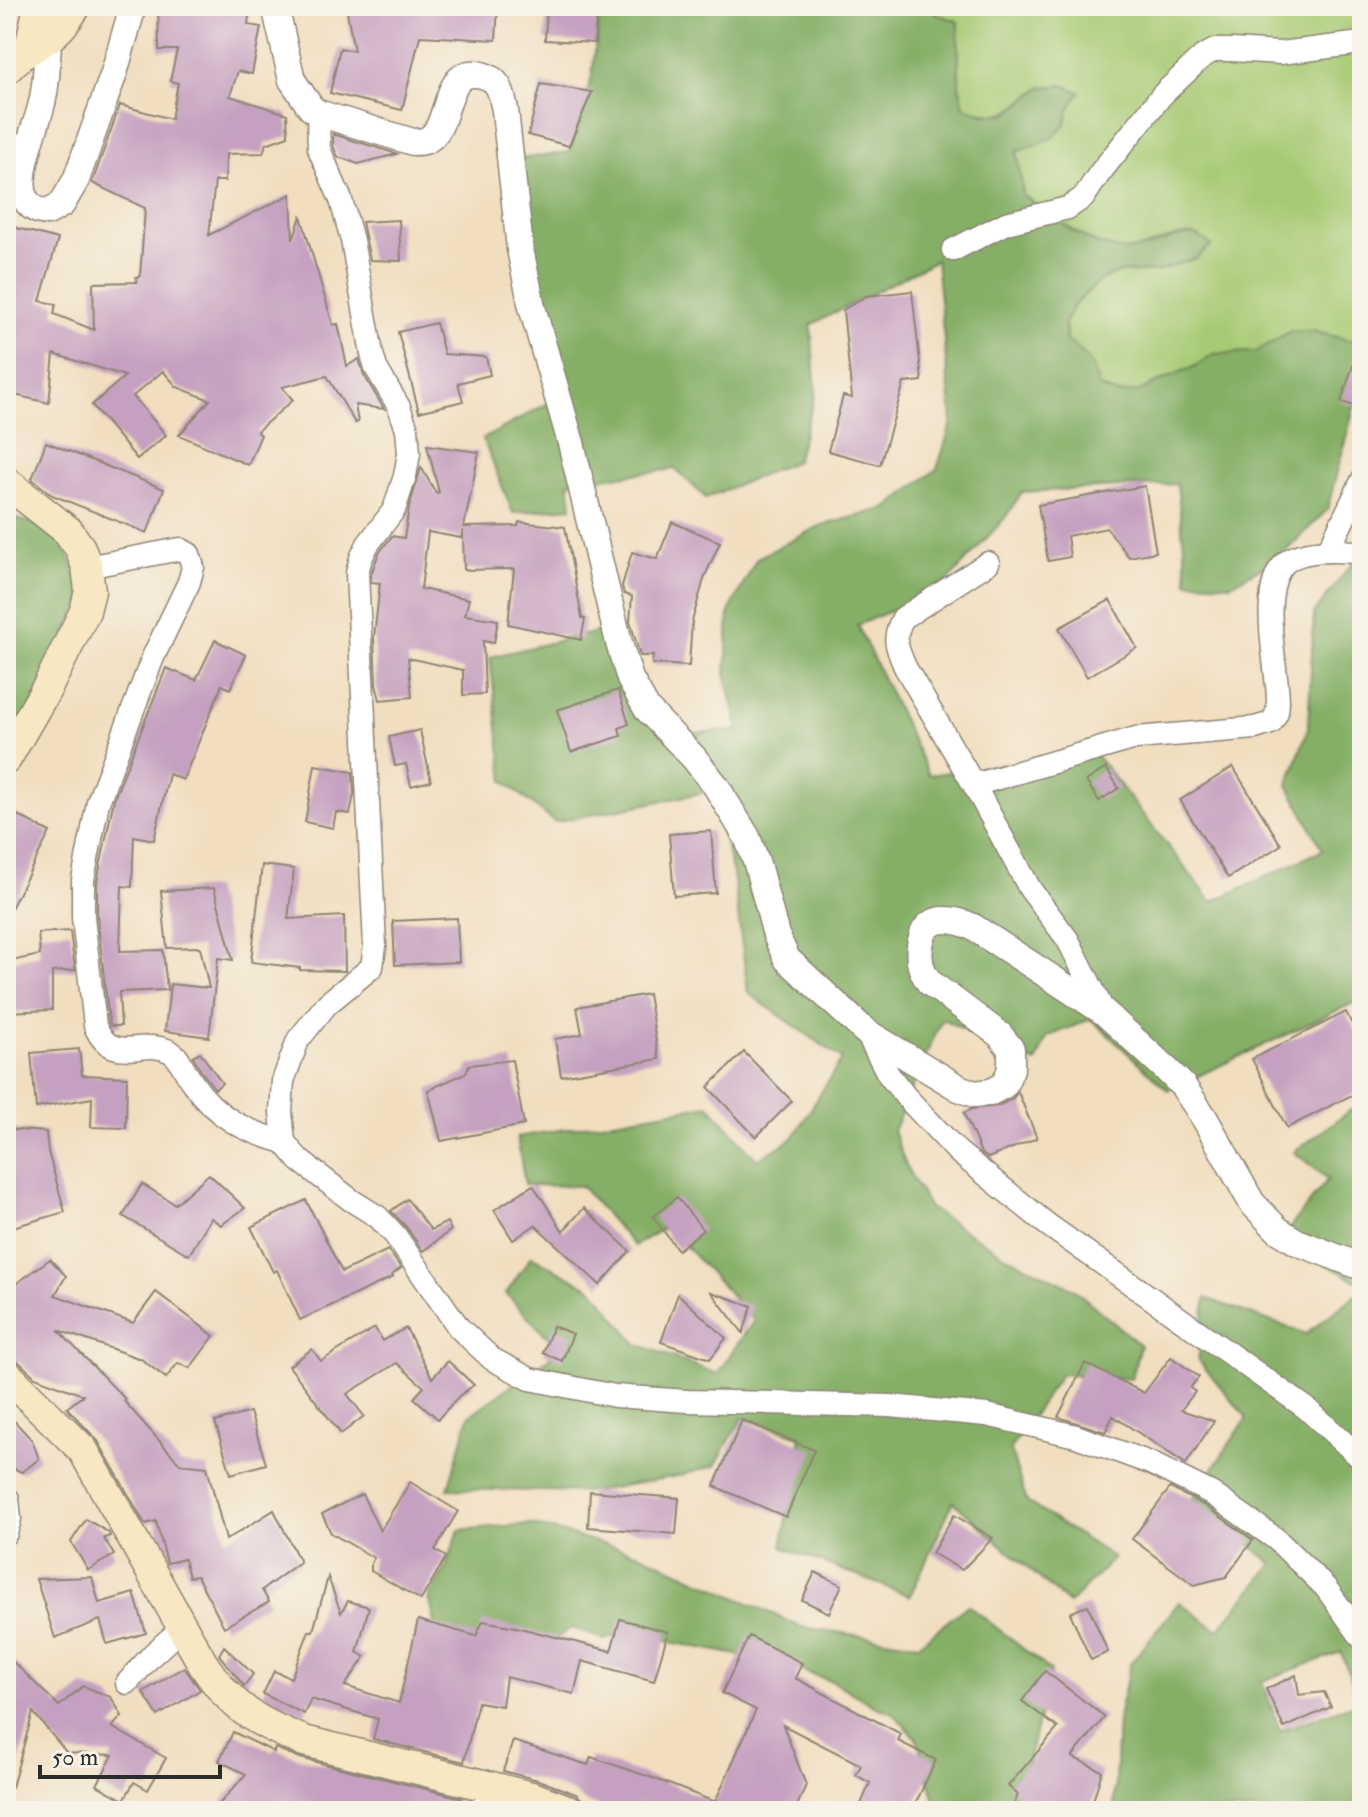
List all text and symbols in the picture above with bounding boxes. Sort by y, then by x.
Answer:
scale bar [40,1729,220,1779]
text: 50 m [52,1742,99,1773]

